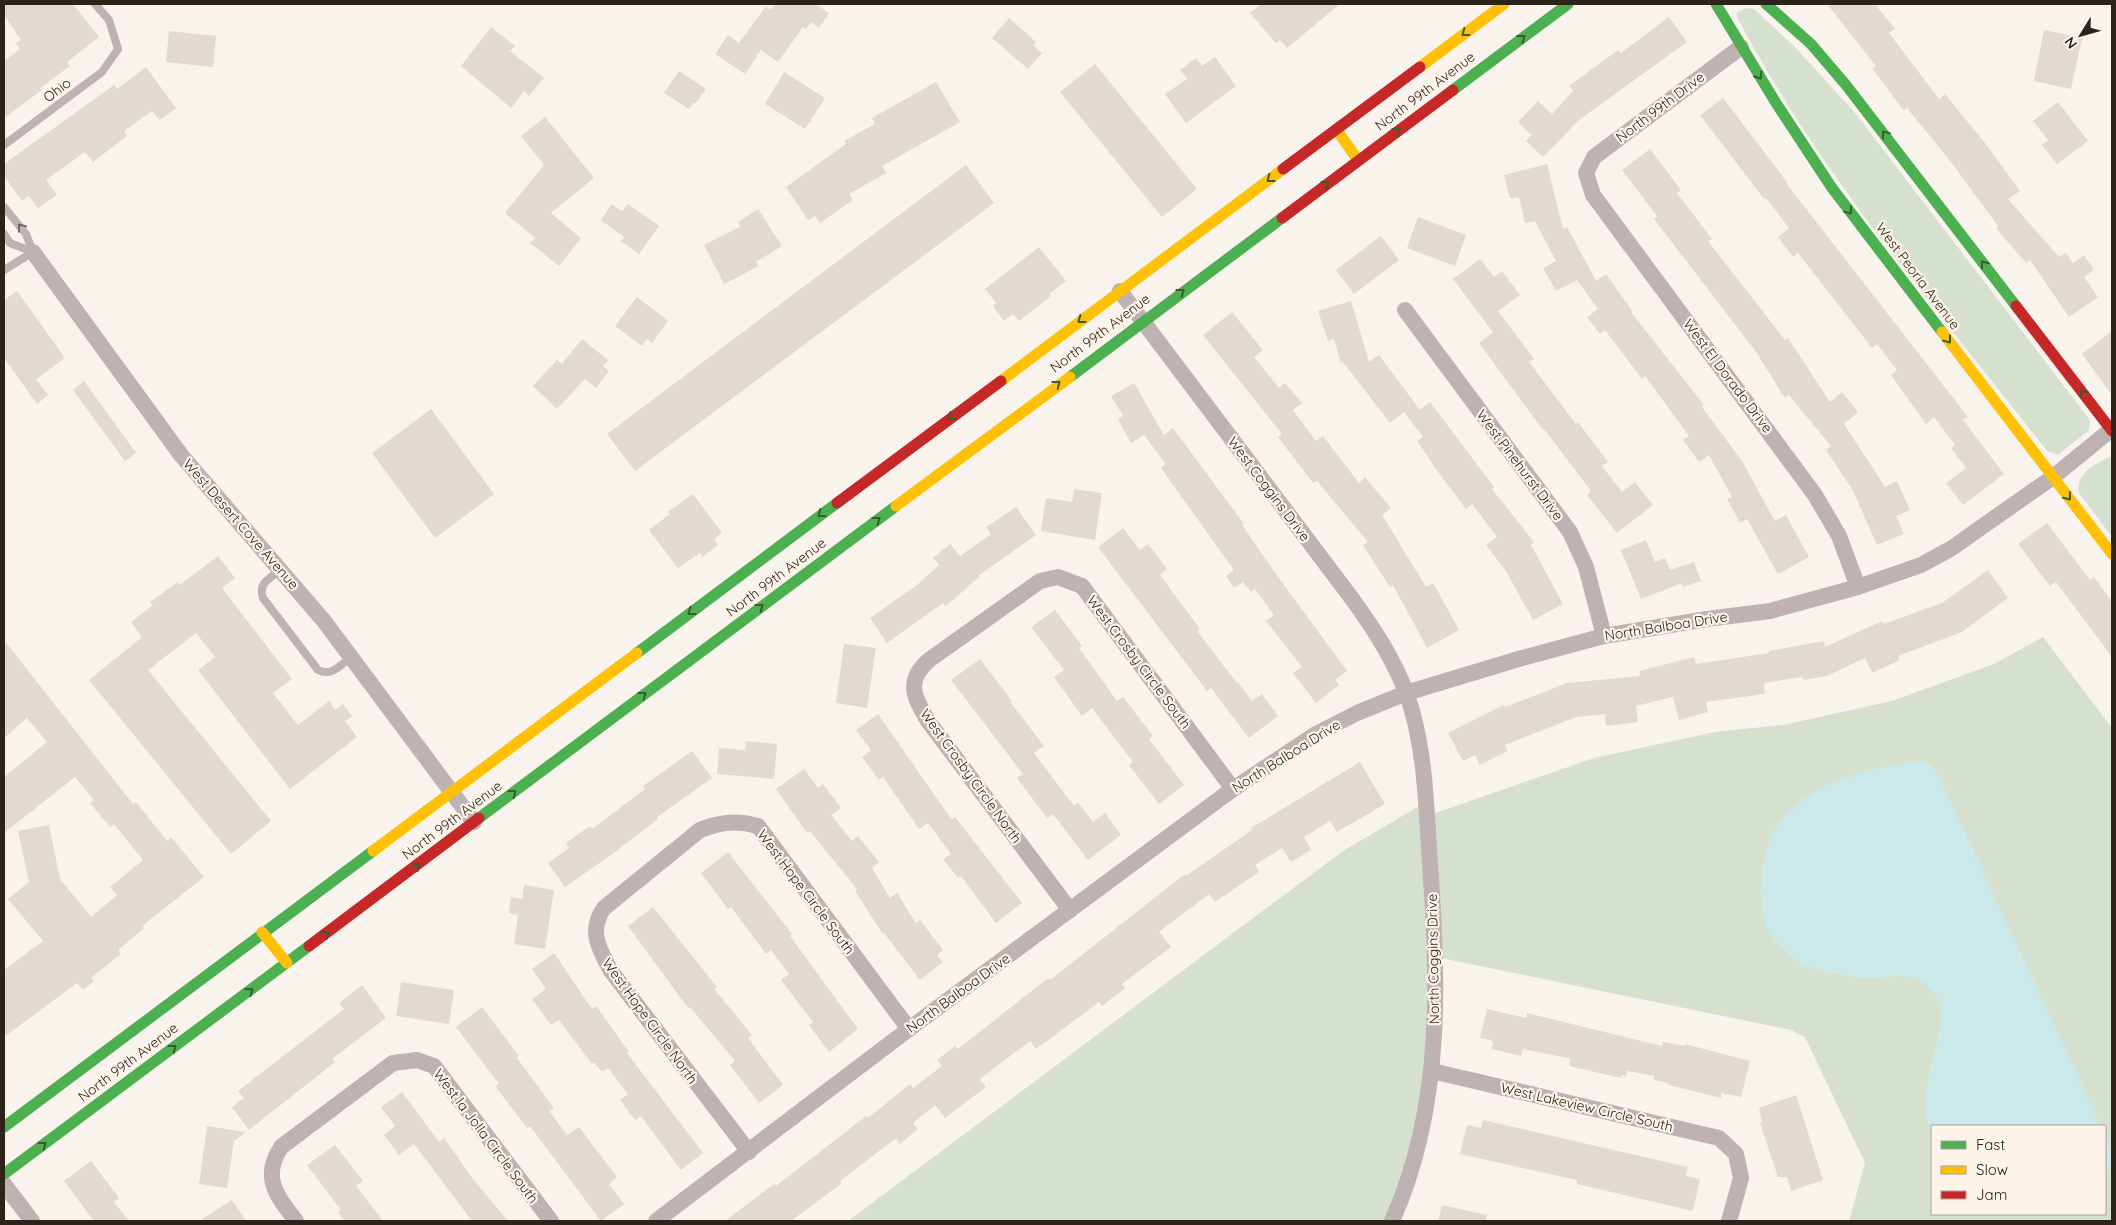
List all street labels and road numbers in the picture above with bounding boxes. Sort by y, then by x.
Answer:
street label: North 99th Avenue [1371,47,1479,134]
street label: North 99th Drive [1612,68,1708,146]
street label: Ohio [40,74,74,106]
street label: West Peoria Avenue [1872,219,1964,333]
street label: North 99th Avenue [1046,289,1154,376]
street label: West El Dorado Drive [1679,315,1777,437]
street label: West Pinehurst Drive [1473,406,1568,524]
street label: West Coggins Drive [1224,433,1314,545]
street label: West Desert Cove Avenue [179,455,303,593]
street label: North 99th Avenue [722,533,830,620]
street label: West Crosby Circle South [1083,592,1195,732]
street label: North Balboa Drive [1603,607,1729,645]
street label: West Crosby Circle North [916,705,1026,847]
street label: North Balboa Drive [1229,715,1344,797]
street label: North 99th Avenue [398,776,506,863]
street label: West Hope Circle South [753,826,859,958]
street label: North Coggins Drive [1423,893,1443,1025]
street label: North Balboa Drive [902,949,1014,1037]
street label: West Hope Circle North [598,955,702,1087]
street label: North 99th Avenue [74,1018,182,1105]
street label: West la Jolla Circle South [430,1065,542,1207]
street label: West Lakeview Circle South [1499,1078,1675,1136]

